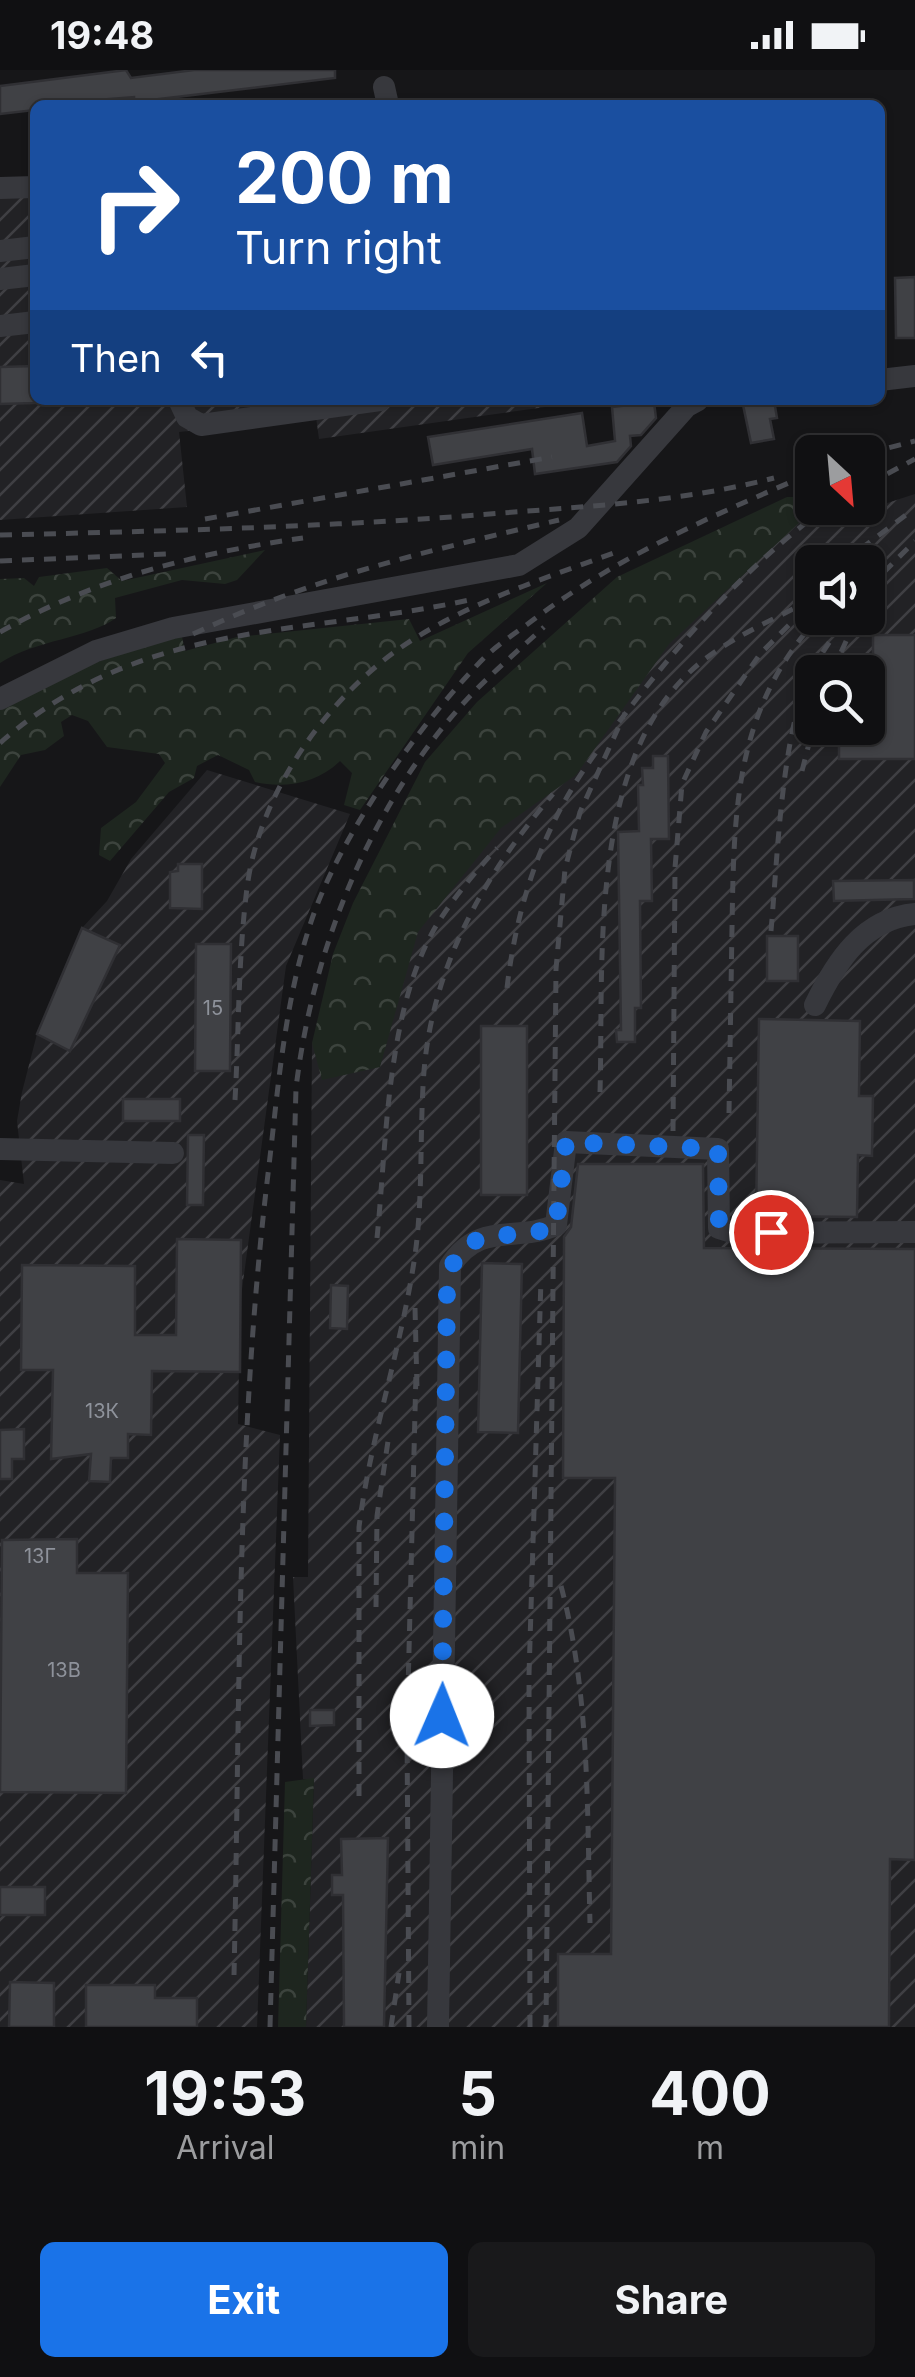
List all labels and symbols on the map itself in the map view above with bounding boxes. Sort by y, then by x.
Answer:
north arrow [795,435,885,525]
house number: 15 [203,996,223,1020]
pin [729,1190,814,1275]
house number: 13К [85,1399,119,1423]
house number: 13Г [24,1544,56,1568]
house number: 13В [47,1658,81,1682]
position arrow [390,1664,494,1768]

